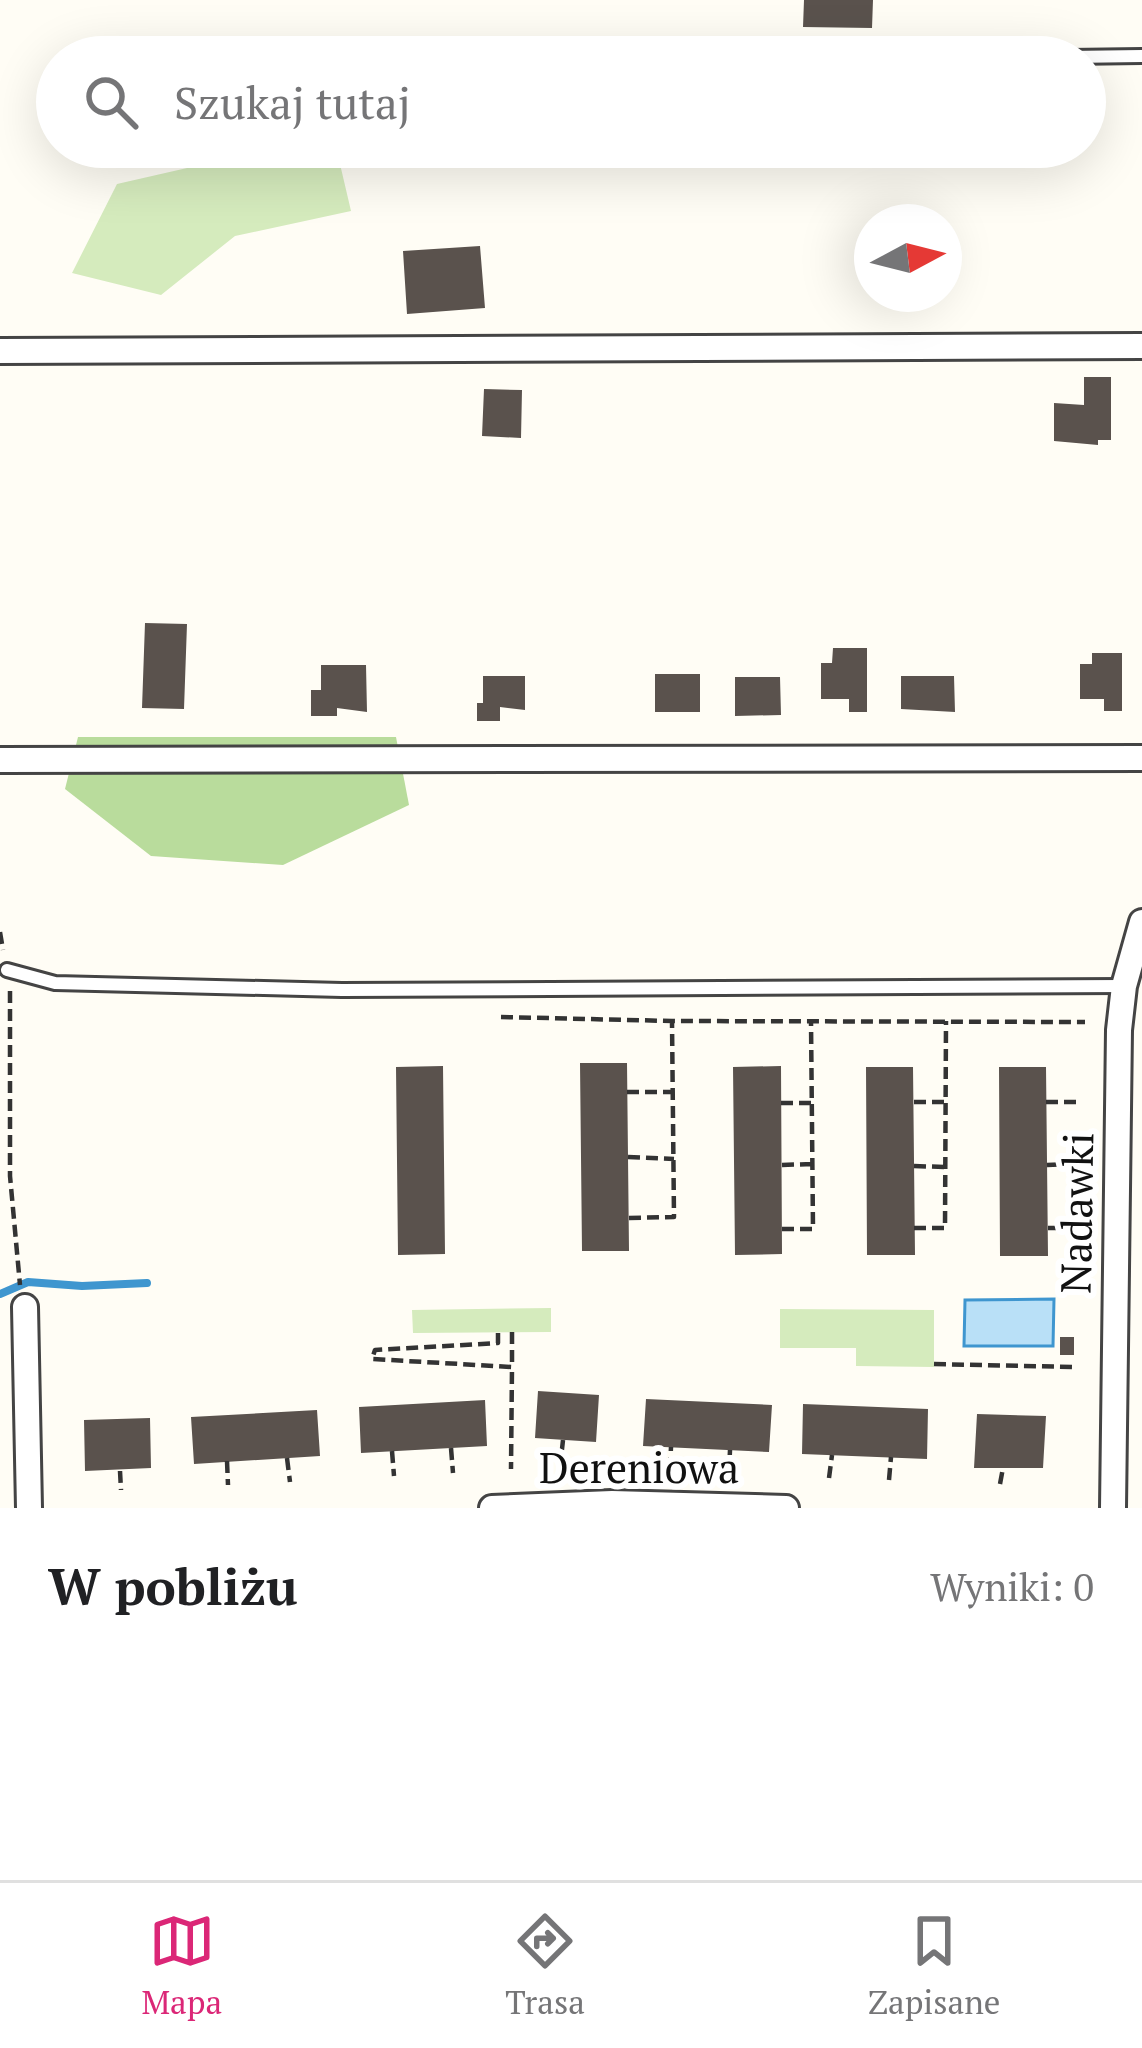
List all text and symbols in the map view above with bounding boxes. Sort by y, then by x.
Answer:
search box [36,36,1106,168]
icon: search [78,69,144,135]
text: Szukaj tutaj [174,72,411,132]
north arrow [854,204,962,312]
street label: Nadawki [1047,1132,1105,1294]
street label: Dereniowa [539,1439,739,1495]
text: W pobliżu [48,1552,298,1620]
text: Wyniki: 0 [930,1560,1094,1612]
tab: Mapa [142,1908,222,2023]
tab: Trasa [505,1908,585,2023]
tab: Zapisane [868,1908,1000,2023]

